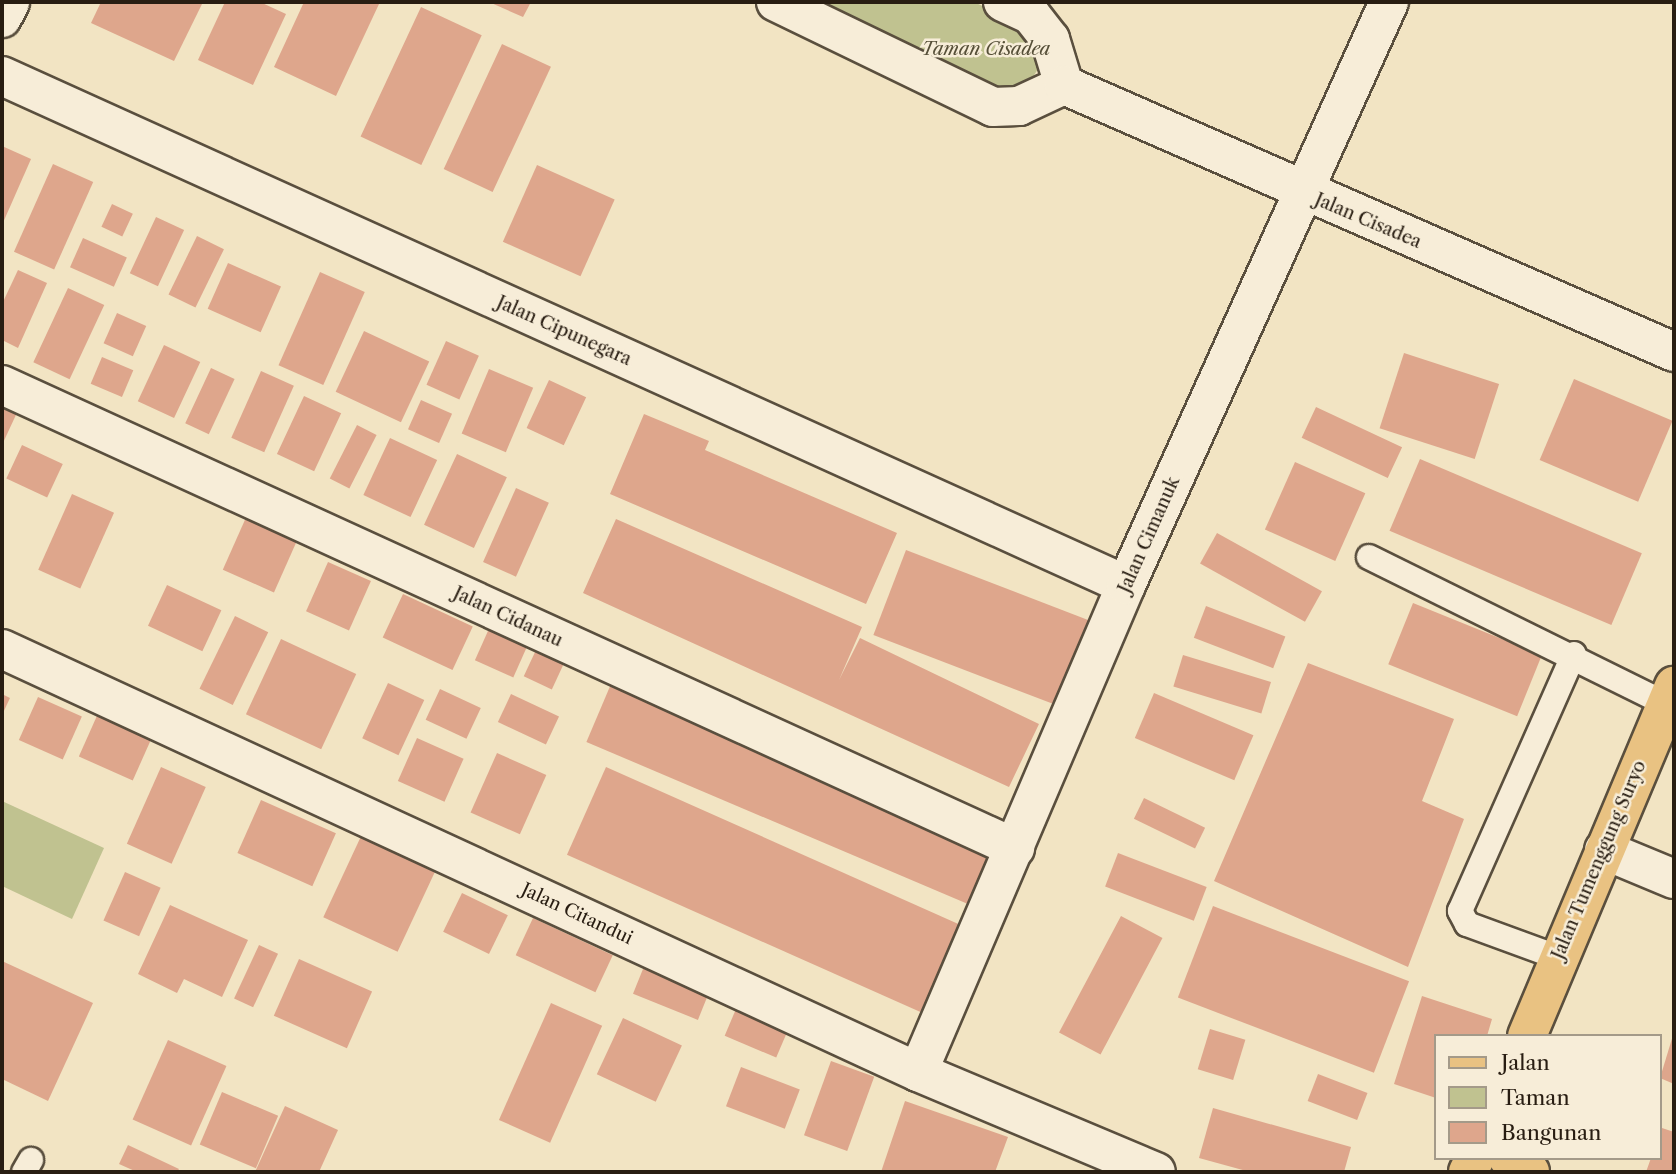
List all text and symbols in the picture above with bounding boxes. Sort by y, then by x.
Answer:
park label: Taman Cisadea [922,38,1050,60]
street label: Jalan Cisadea [1311,189,1425,253]
street label: Jalan Cipunegara [493,292,635,370]
street label: Jalan Cimanuk [1114,474,1184,596]
street label: Jalan Cidanau [450,582,566,652]
street label: Jalan Tumenggung Suryo [1547,757,1651,963]
street label: Jalan Citandui [518,879,636,949]
legend [1434,1034,1662,1160]
text: Jalan [1501,1050,1550,1075]
text: Taman [1501,1085,1570,1110]
text: Bangunan [1501,1120,1601,1145]

